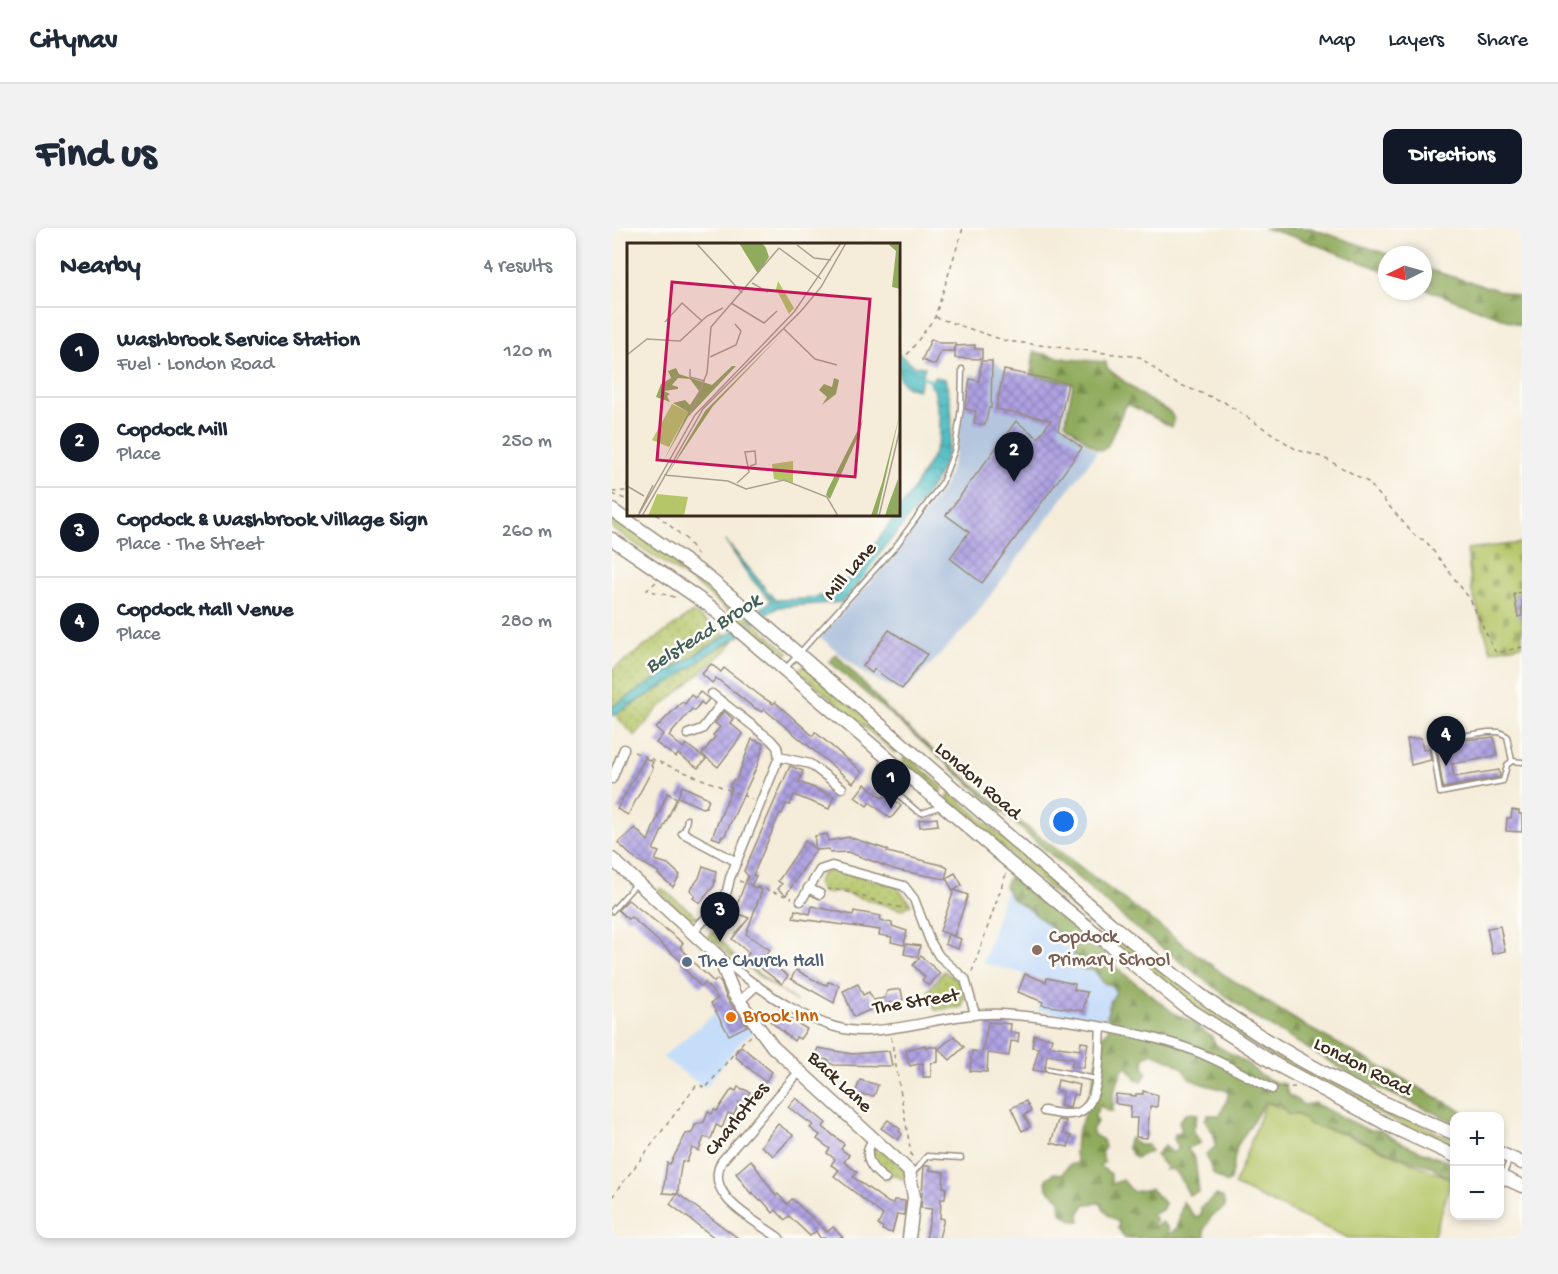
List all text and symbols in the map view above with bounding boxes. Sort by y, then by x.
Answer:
text: Citynav [30,25,118,58]
text: Map [1319,29,1355,54]
text: Layers [1388,29,1444,54]
text: Share [1477,29,1528,54]
button: Directions [1383,129,1522,184]
text: Find us [36,132,156,181]
inset map [627,243,900,516]
north arrow [1378,246,1432,300]
text: Nearby [60,252,141,283]
text: 4 results [484,256,552,279]
text: Washbrook Service Station [117,328,360,354]
text: 1 [75,341,84,364]
text: 120 m [504,341,552,364]
text: Fuel · London Road [117,354,274,377]
text: Copdock Mill [117,418,228,444]
text: 2 [75,431,84,454]
text: 250 m [501,431,552,454]
pin: 2 [994,432,1034,482]
text: Place [117,444,161,467]
text: Copdock & Washbrook Village Sign [117,508,427,534]
text: 3 [74,521,85,544]
text: 260 m [502,521,552,544]
text: Place · The Street [117,534,263,557]
street label: Mill Lane [819,538,883,606]
water label: Belstead Brook [642,588,769,680]
text: Copdock Hall Venue [117,598,293,624]
text: 4 [75,611,84,634]
text: 280 m [501,611,552,634]
text: Place [117,624,161,647]
pin: 4 [1426,716,1466,766]
street label: London Road [929,738,1027,827]
pin: 1 [872,760,910,809]
your location [1049,807,1078,836]
pin: 3 [700,892,740,942]
place label: Copdock Primary School [1048,927,1170,973]
marker: Copdock Primary School [1030,943,1044,957]
place label: The Church Hall [698,951,824,974]
marker: The Church Hall [680,955,694,969]
street label: The Street [870,985,962,1021]
place label: Brook Inn [742,1006,819,1029]
marker: Brook Inn [724,1010,738,1024]
street label: London Road [1309,1033,1417,1104]
street label: Back Lane [801,1047,877,1119]
street label: Charlottes [701,1078,775,1162]
map controls [1450,1112,1504,1220]
button: + [1450,1112,1504,1166]
button: − [1450,1166,1504,1220]

